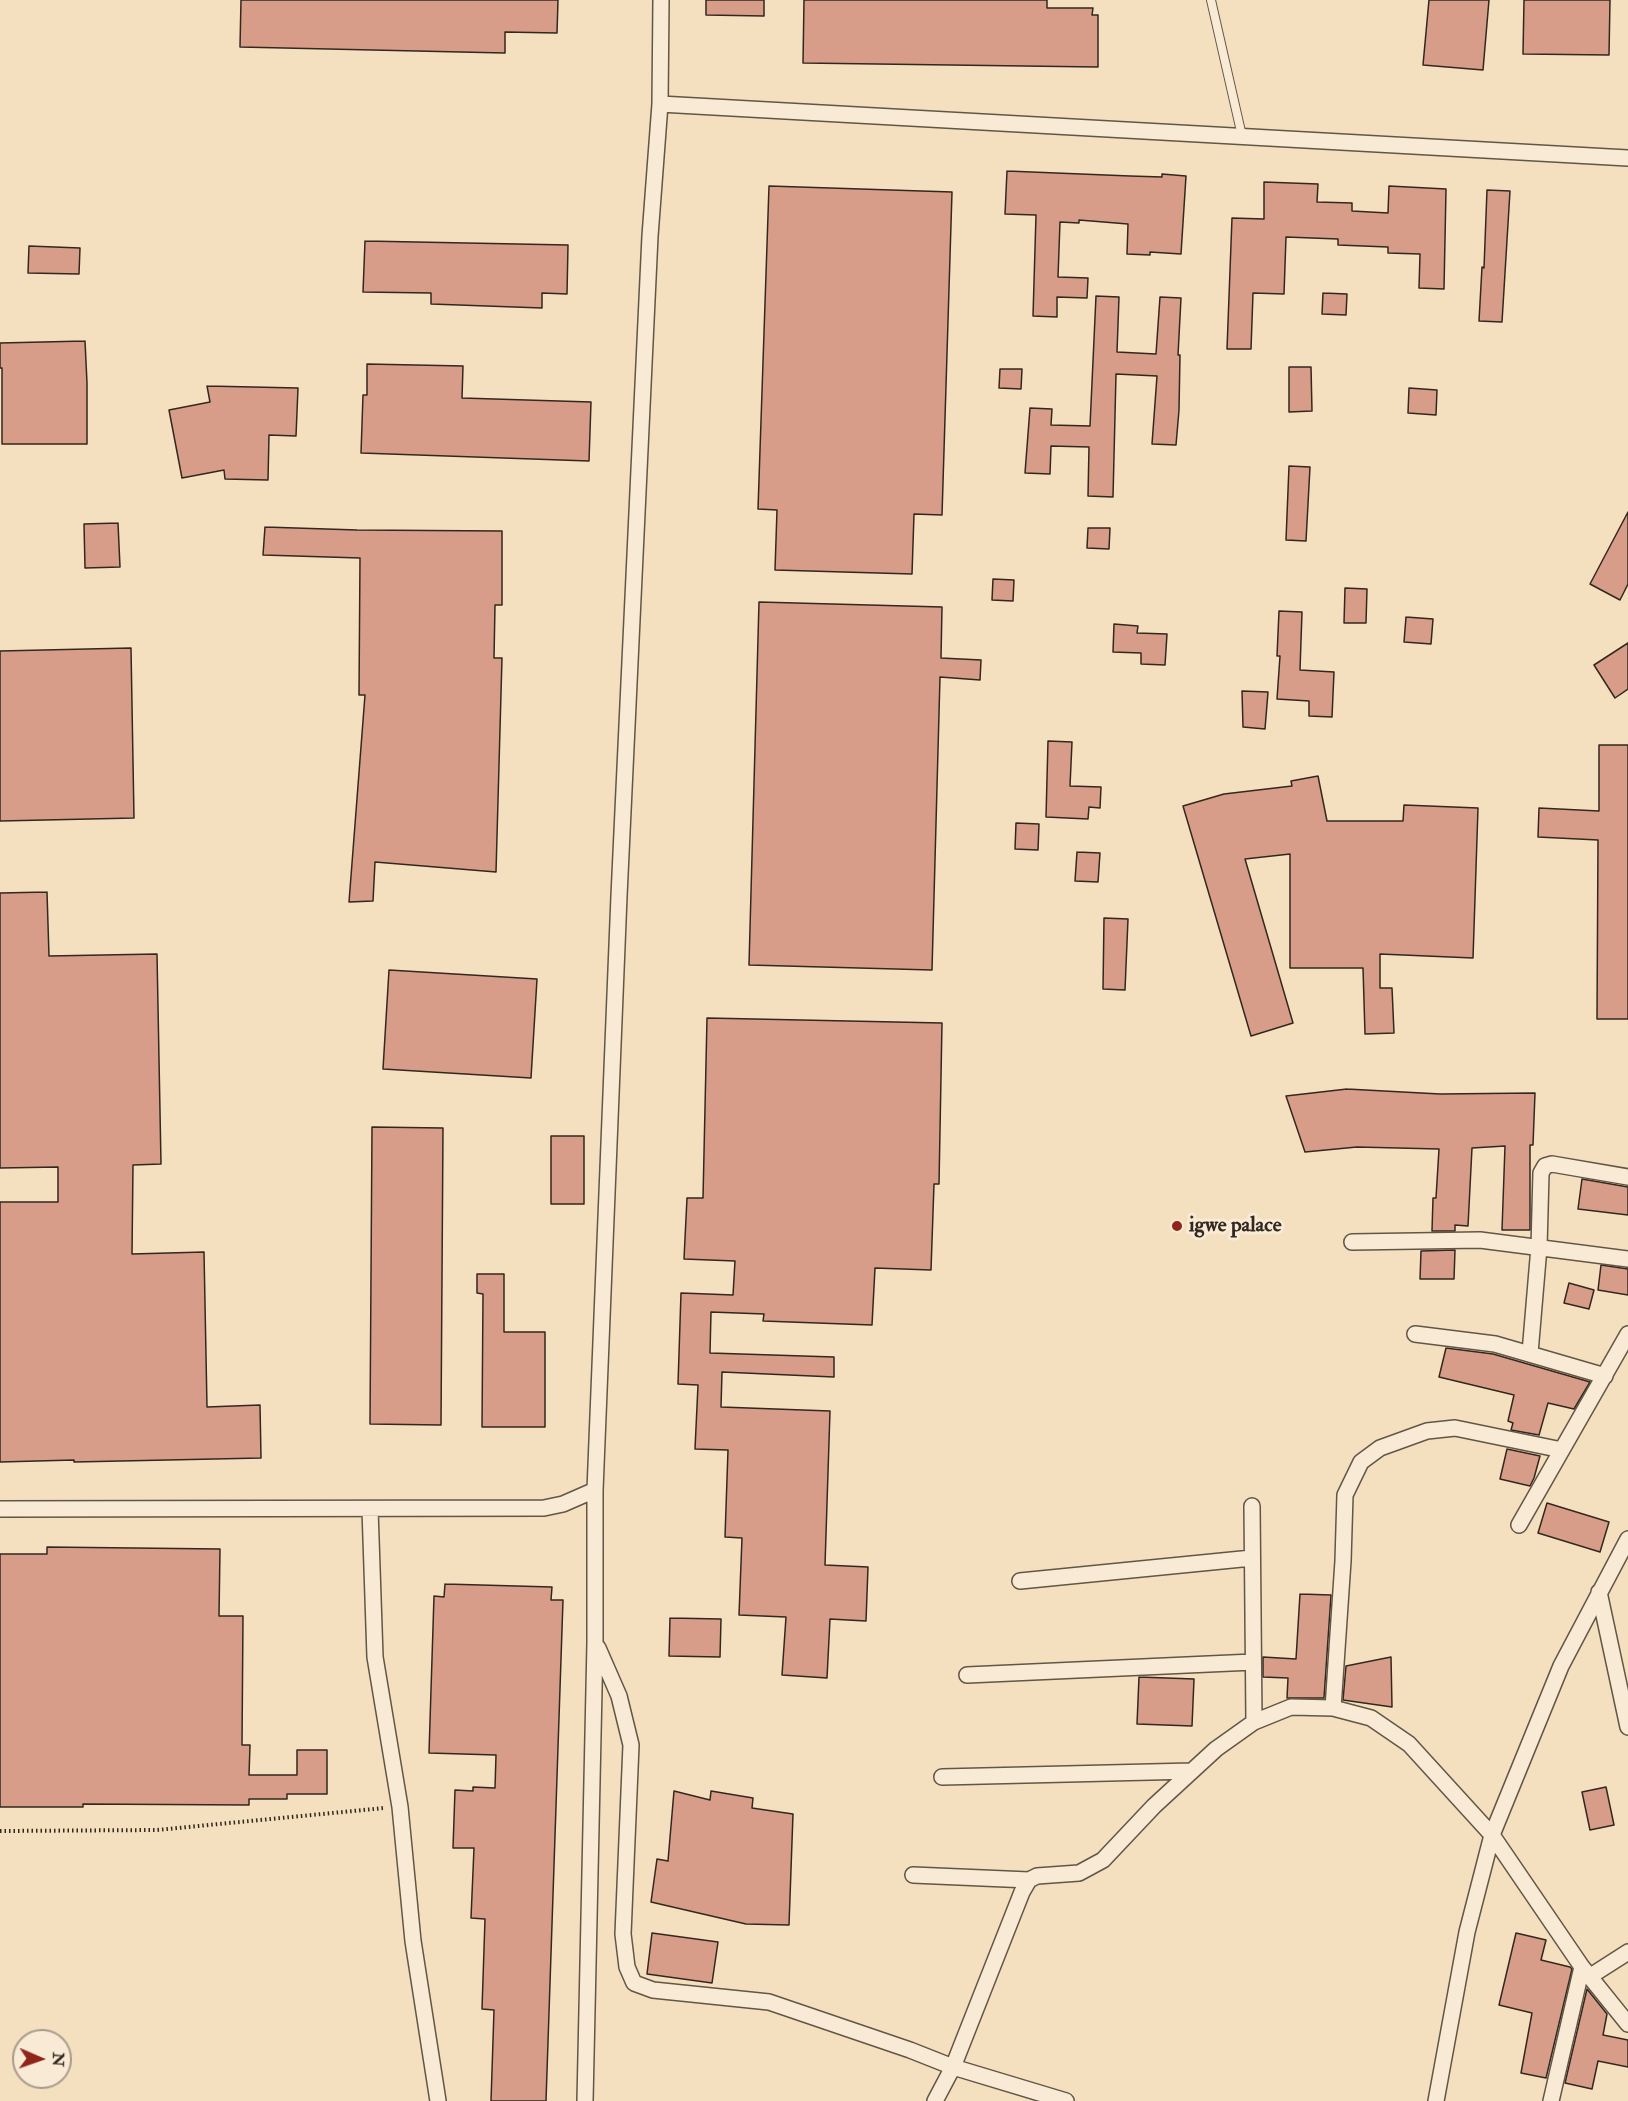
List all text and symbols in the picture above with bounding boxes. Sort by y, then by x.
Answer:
place label: igwe palace [1189,1213,1281,1239]
marker: igwe palace [1170,1219,1184,1233]
north arrow [12,2029,72,2089]
text: N [48,2052,68,2067]

